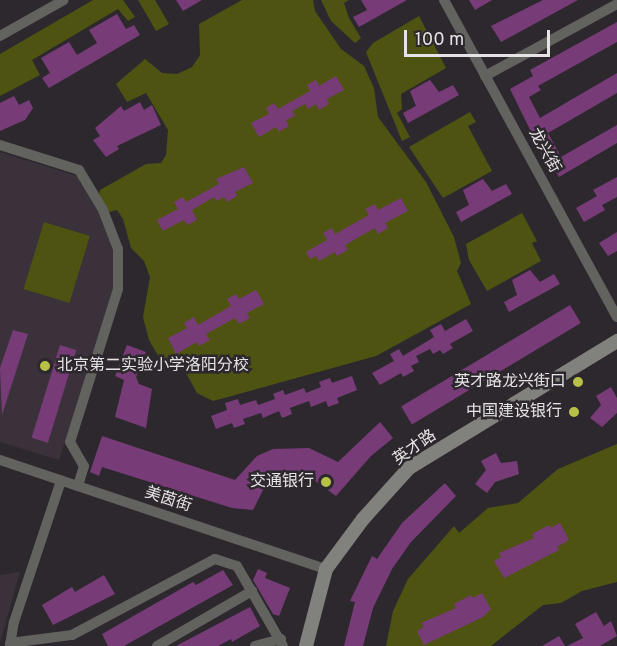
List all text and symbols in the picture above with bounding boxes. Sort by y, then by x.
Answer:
scale bar [407,18,552,56]
text: 100 m [415,29,464,52]
street label: 龙兴街 [524,125,564,177]
place label: 北京第二实验小学洛阳分校 [57,356,249,376]
marker: 北京第二实验小学洛阳分校 [38,359,52,373]
place label: 英才路龙兴街口 [454,372,566,392]
marker: 英才路龙兴街口 [571,375,585,389]
place label: 中国建设银行 [466,402,562,422]
marker: 中国建设银行 [567,405,581,419]
street label: 英才路 [390,426,440,470]
place label: 交通银行 [250,472,314,492]
marker: 交通银行 [319,475,333,489]
street label: 美茵街 [142,483,194,517]

